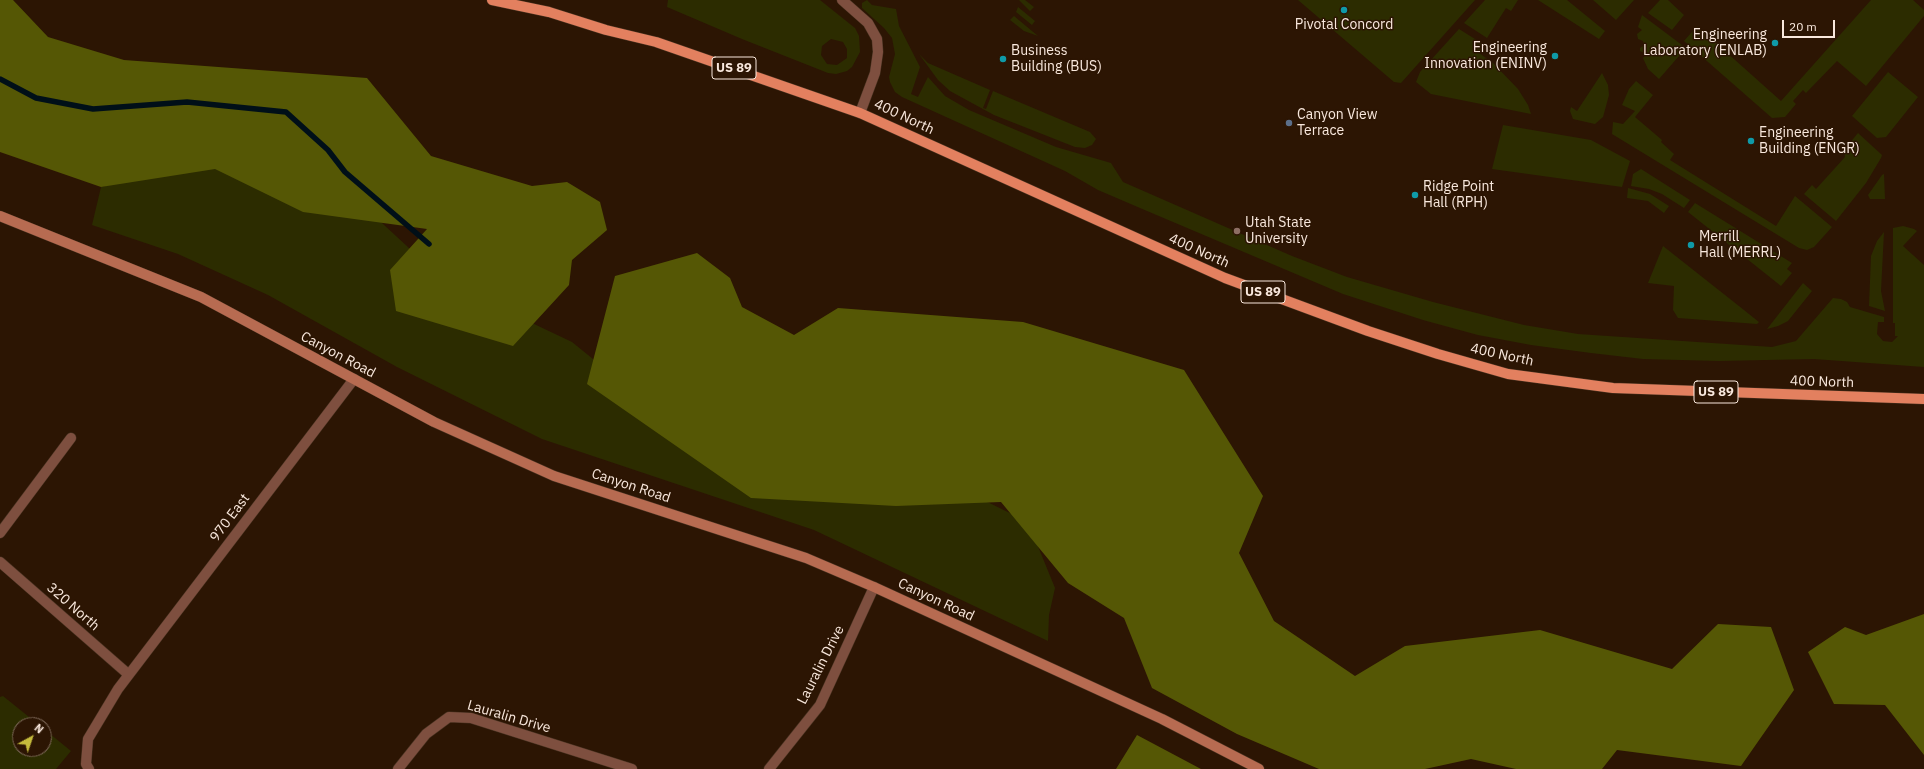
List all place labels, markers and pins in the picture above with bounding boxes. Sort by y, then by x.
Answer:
marker: Pivotal Concord [1339,5,1349,15]
place label: Pivotal Concord [1295,17,1393,33]
place label: Engineering Laboratory (ENLAB) [1643,27,1767,60]
marker: Engineering Laboratory (ENLAB) [1770,38,1780,48]
place label: Engineering Innovation (ENINV) [1424,40,1547,72]
place label: Business Building (BUS) [1011,43,1102,76]
marker: Engineering Innovation (ENINV) [1550,51,1560,61]
marker: Business Building (BUS) [998,54,1008,64]
place label: Canyon View Terrace [1297,107,1377,140]
marker: Canyon View Terrace [1284,118,1294,128]
place label: Engineering Building (ENGR) [1759,125,1860,158]
marker: Engineering Building (ENGR) [1746,136,1756,146]
place label: Ridge Point Hall (RPH) [1423,179,1494,212]
marker: Ridge Point Hall (RPH) [1410,190,1420,200]
place label: Utah State University [1245,215,1311,248]
marker: Utah State University [1232,226,1242,236]
place label: Merrill Hall (MERRL) [1699,229,1781,262]
marker: Merrill Hall (MERRL) [1686,240,1696,250]

